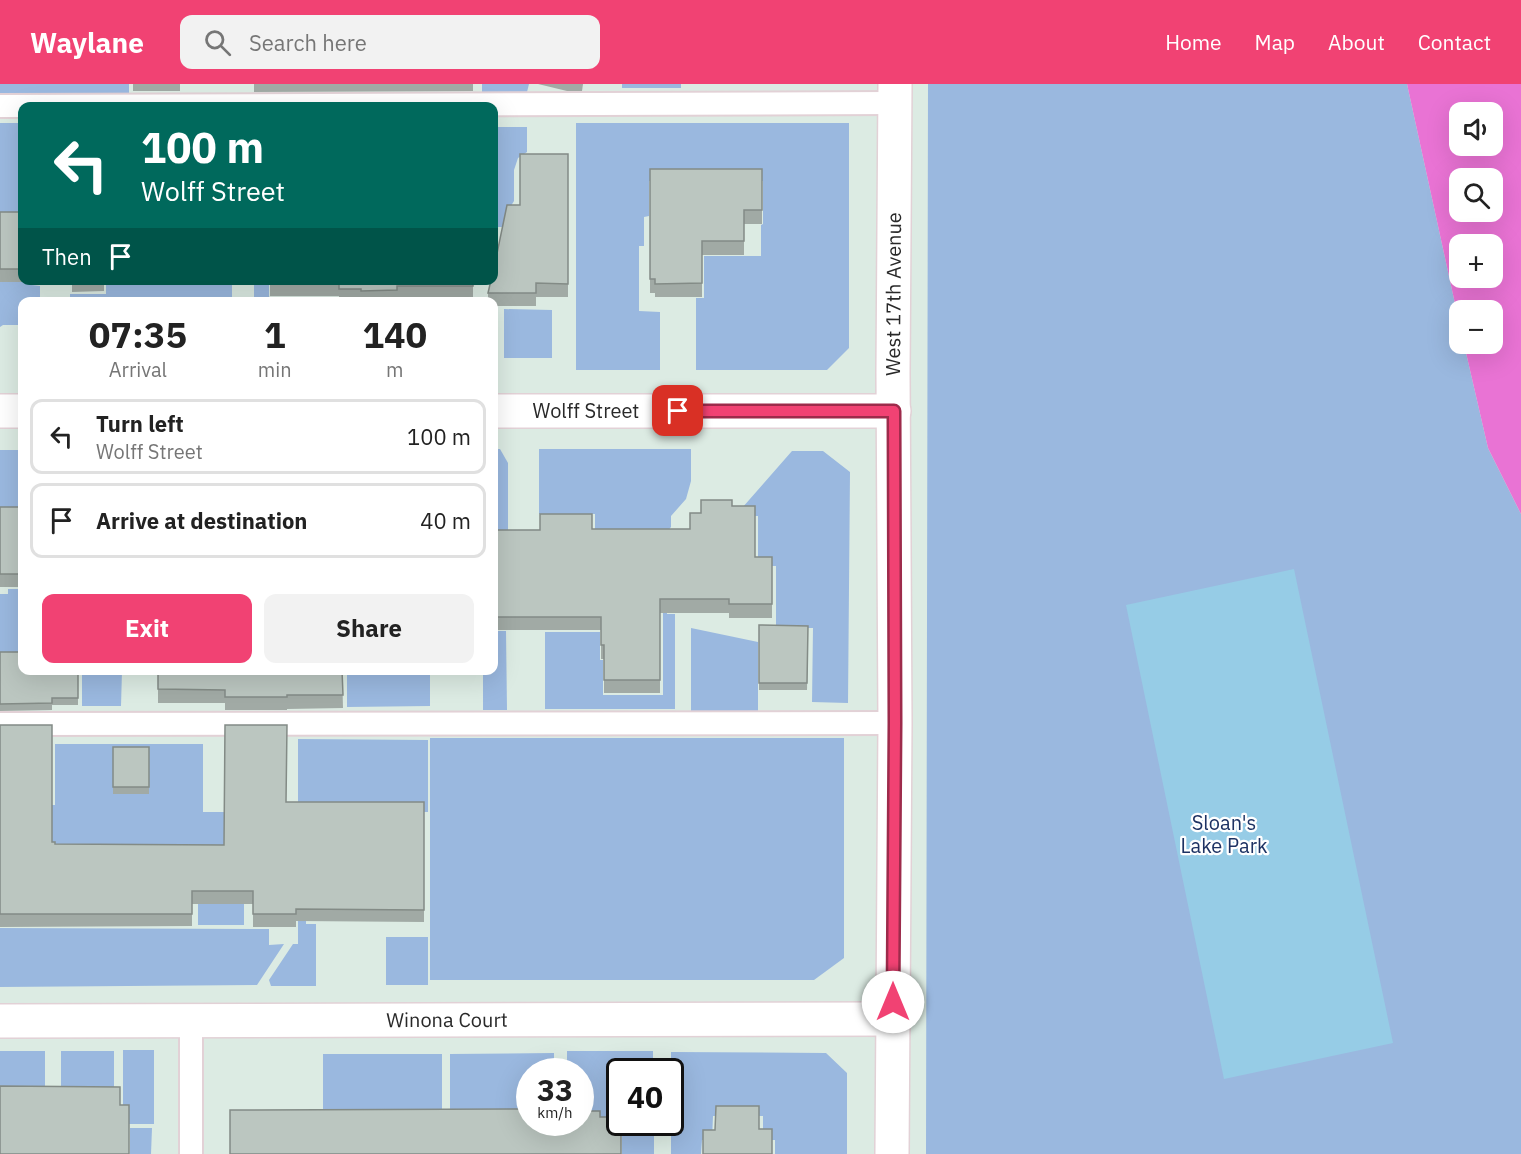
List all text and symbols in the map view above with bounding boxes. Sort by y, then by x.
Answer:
search box [180,15,600,69]
text: Waylane [30,24,144,61]
icon: search [201,26,234,59]
text: Search here [249,28,367,57]
text: Home [1165,28,1222,56]
text: Map [1255,28,1295,56]
text: About [1328,28,1385,56]
text: Contact [1418,28,1491,56]
map controls [1449,102,1503,354]
button: sound [1449,102,1503,156]
text: 100 m [141,120,264,175]
icon: left [42,126,120,204]
button: search [1449,168,1503,222]
text: Wolff Street [141,173,285,208]
street label: West 17th Avenue [879,212,907,376]
button: + [1449,234,1503,288]
icon: arrive [104,240,137,273]
text: Then [42,242,92,271]
button: − [1449,300,1503,354]
text: 07:35 [89,311,187,358]
text: 1 [264,311,286,358]
text: 140 [362,311,427,358]
text: Arrival [109,356,167,383]
text: min [258,356,292,383]
text: m [386,356,404,383]
pin [652,385,703,436]
icon: arrive [661,394,694,427]
street label: Wolff Street [533,397,639,424]
text: Turn left [96,409,184,438]
icon: left [45,420,78,453]
text: 100 m [407,422,471,451]
text: Wolff Street [96,438,203,465]
icon: arrive [45,504,78,537]
text: Arrive at destination [96,506,307,535]
text: 40 m [420,506,471,535]
button: Exit [42,594,252,663]
button: Share [264,594,474,663]
park label: Sloan's Lake Park [1180,809,1268,859]
position arrow [861,970,925,1034]
street label: Winona Court [386,1006,508,1033]
speed limit sign: 40 [606,1058,684,1136]
text: 33 [537,1070,573,1109]
text: km/h [537,1103,573,1122]

